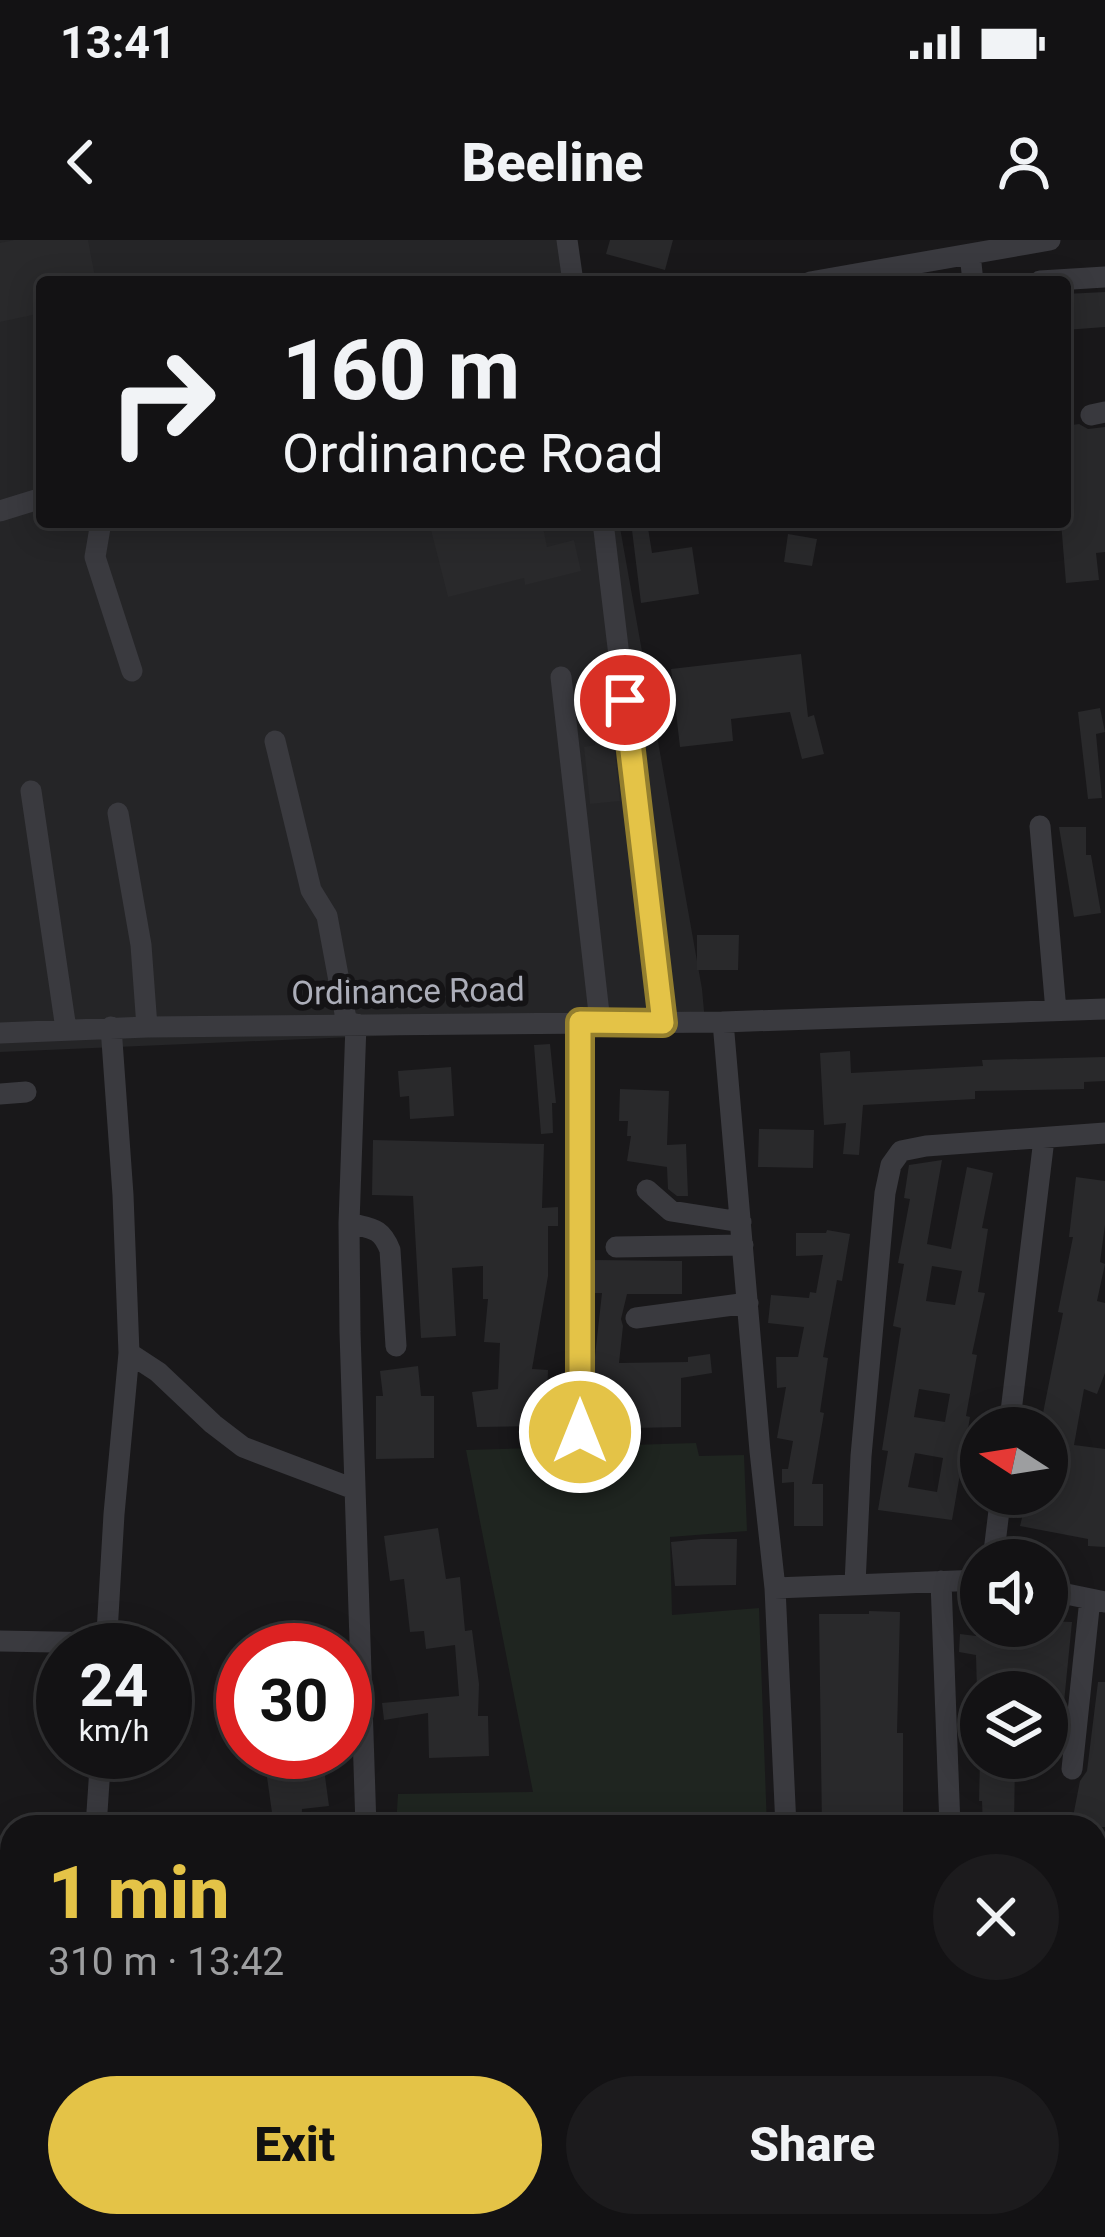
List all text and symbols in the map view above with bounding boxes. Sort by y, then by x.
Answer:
text: 13:41 [60,16,176,69]
icon: back [48,129,114,195]
icon: person [991,129,1057,195]
text: Beeline [461,131,644,194]
text: 160 m [282,321,520,420]
icon: right [84,324,240,480]
text: Ordinance Road [282,422,664,485]
pin [574,649,676,751]
icon: arrive [592,667,658,733]
street label: Ordinance Road [291,969,525,1013]
position arrow [517,1369,643,1495]
north arrow [960,1407,1068,1515]
map controls [960,1407,1068,1779]
button: sound [960,1539,1068,1647]
speed limit sign: 30 [216,1623,372,1779]
text: 24 [80,1650,148,1721]
button: layers [960,1671,1068,1779]
text: km/h [79,1713,149,1748]
text: 1 min [48,1851,230,1936]
button: close [933,1854,1059,1980]
text: 310 m · 13:42 [48,1939,284,1985]
button: Exit [48,2076,542,2214]
button: Share [566,2076,1059,2214]

